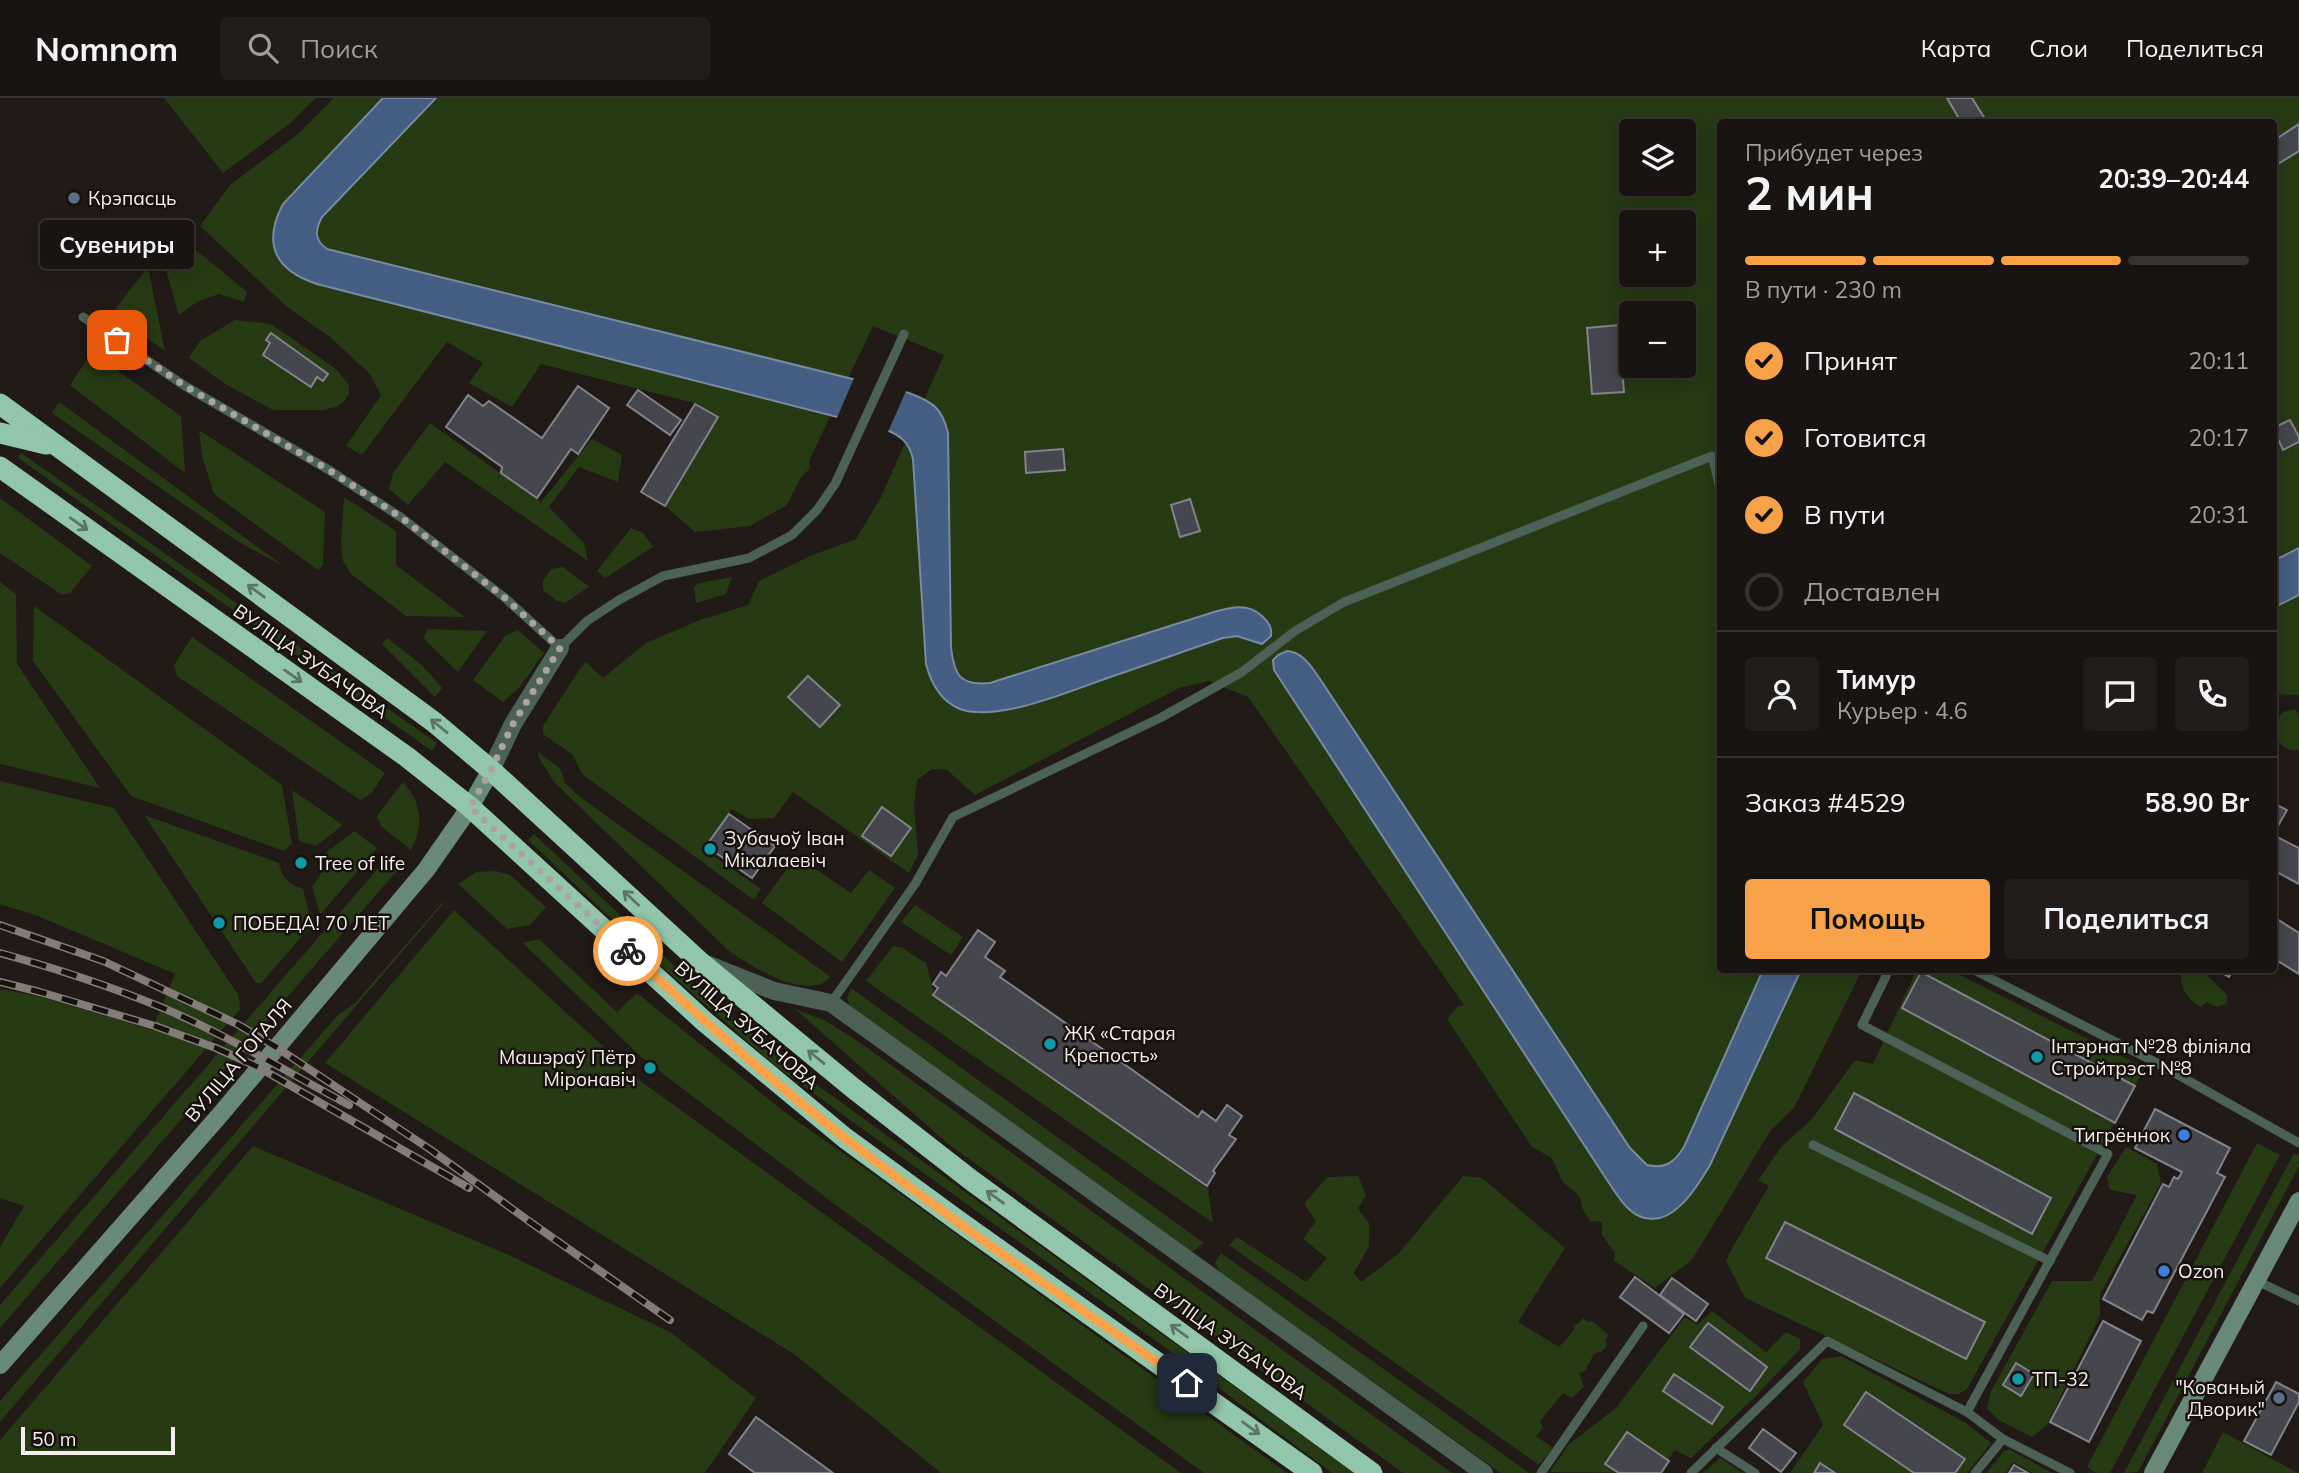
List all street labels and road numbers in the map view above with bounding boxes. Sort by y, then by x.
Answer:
street label: ВУЛІЦА ЗУБАЧОВА [229,599,393,724]
street label: ВУЛІЦА ЗУБАЧОВА [670,956,824,1094]
street label: ВУЛІЦА ГОГАЛЯ [179,993,297,1127]
street label: ВУЛІЦА ЗУБАЧОВА [1150,1277,1312,1405]

